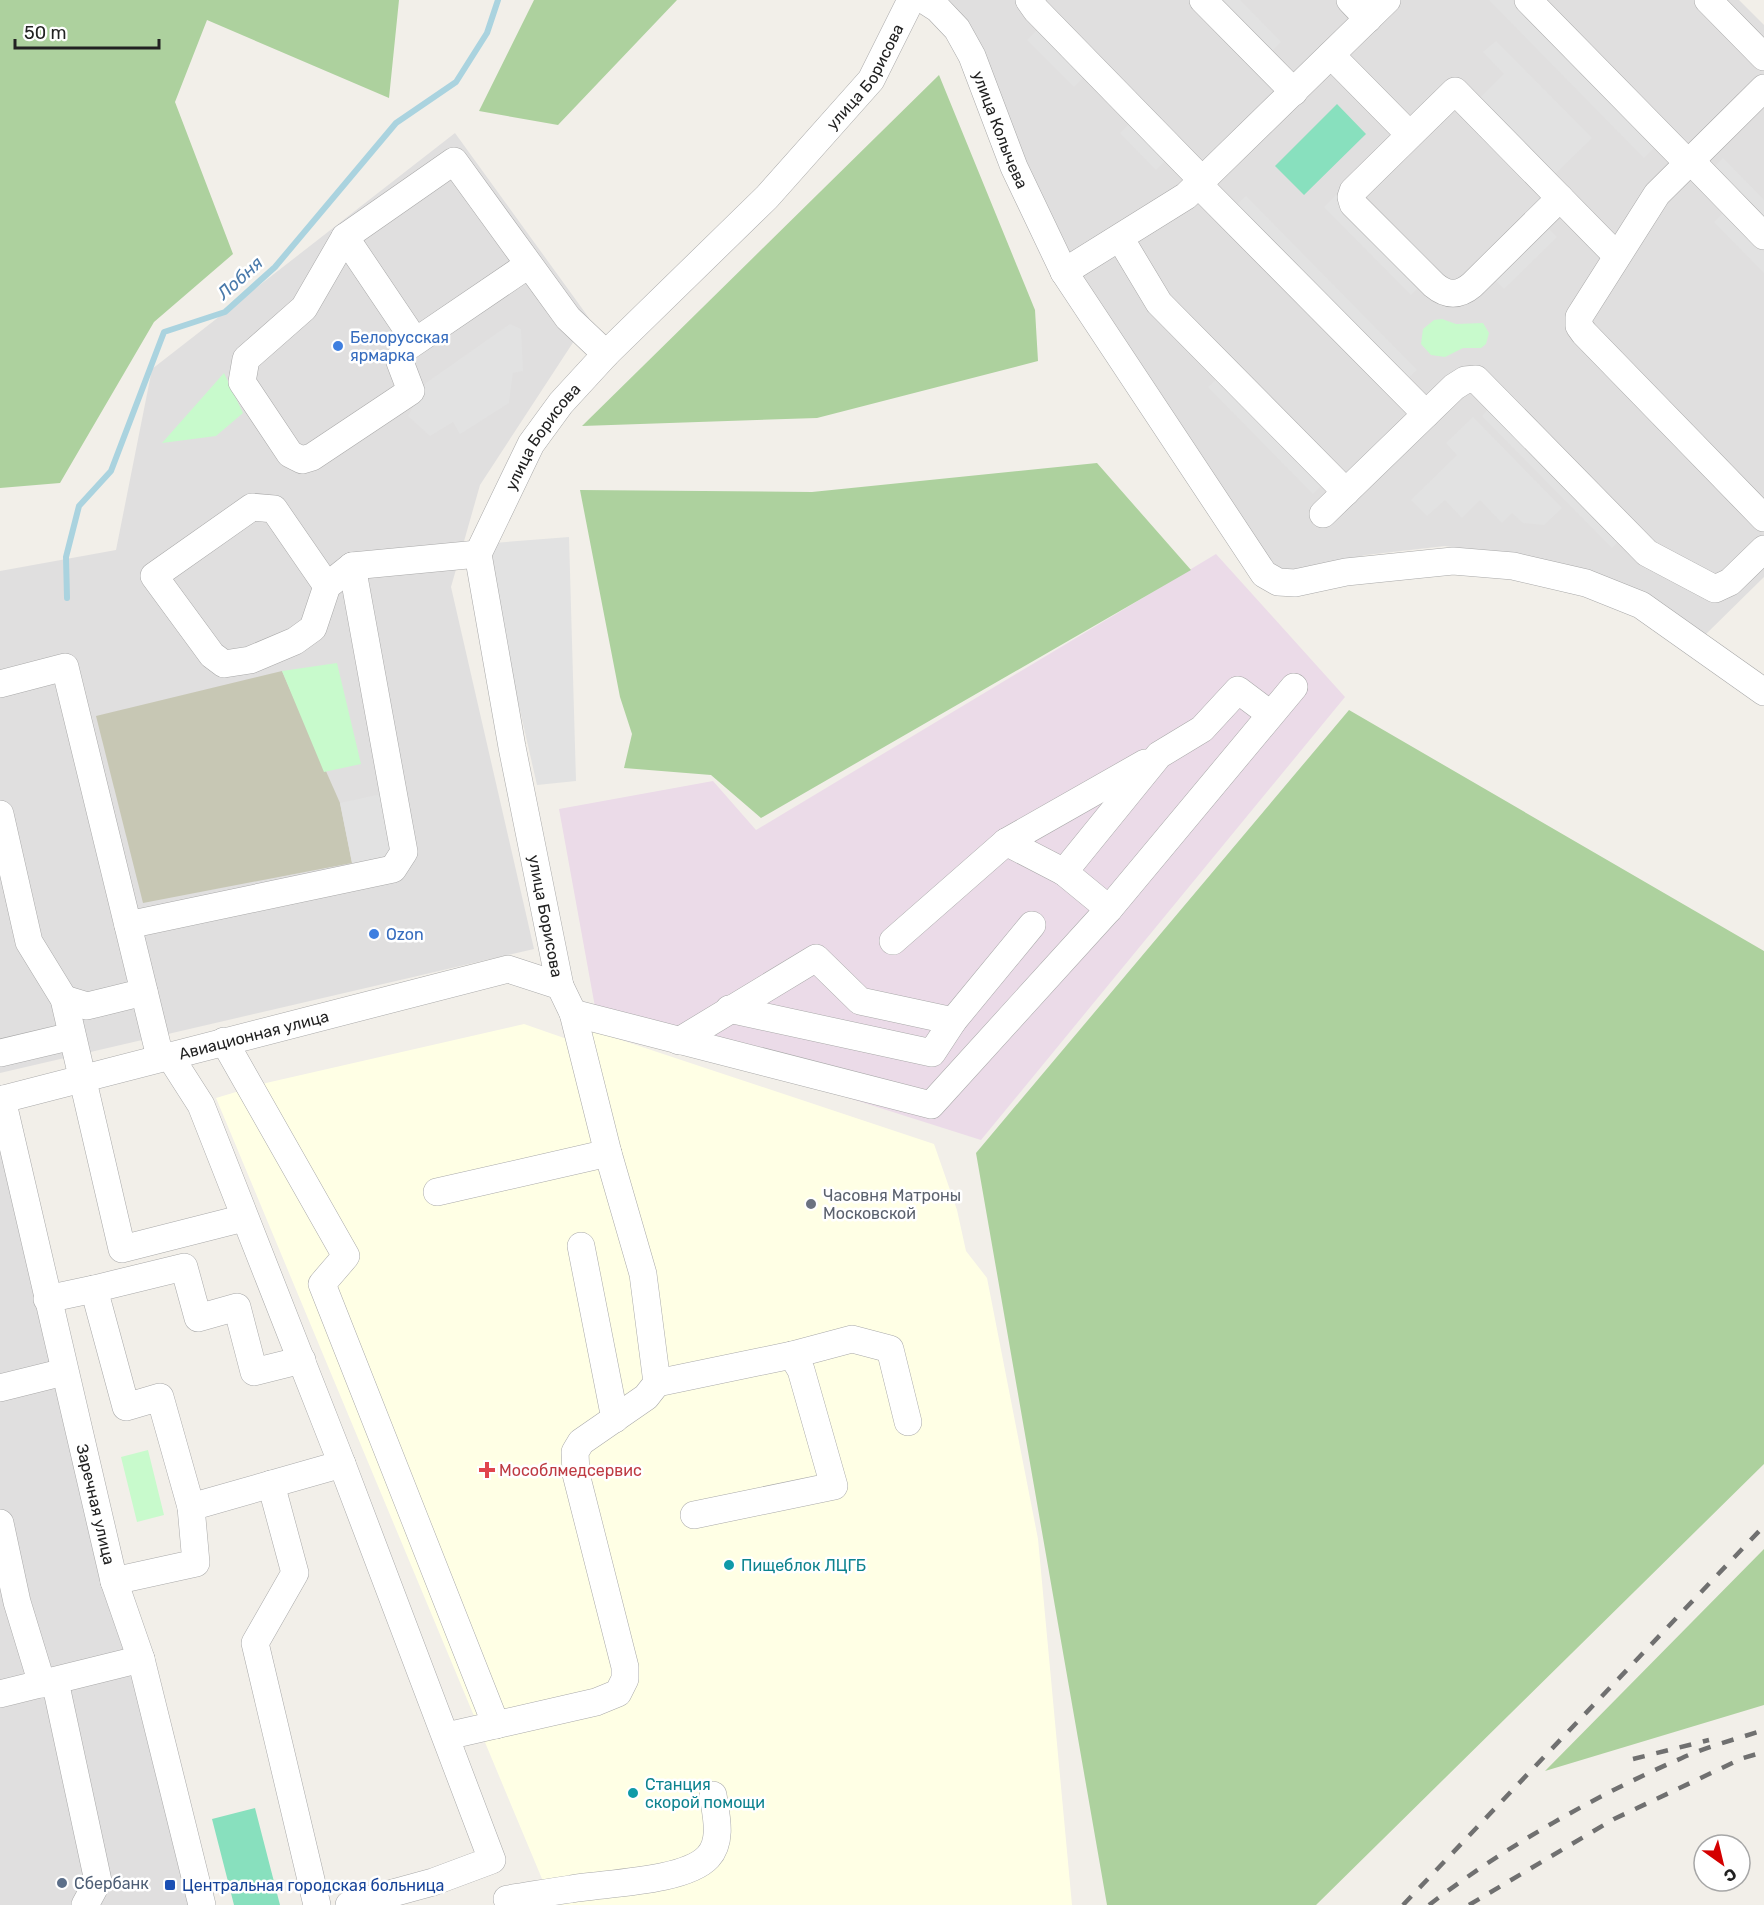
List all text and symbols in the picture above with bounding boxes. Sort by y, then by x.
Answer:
scale bar [15,12,159,50]
street label: улица Борисова [822,21,908,134]
text: 50 m [24,22,67,44]
street label: улица Колычева [968,68,1032,192]
water label: Лобня [212,252,268,305]
place label: Белорусская ярмарка [350,328,449,365]
marker: Белорусская ярмарка [331,339,345,353]
street label: улица Борисова [501,380,584,494]
street label: улица Борисова [524,853,567,979]
place label: Ozon [386,925,424,944]
marker: Ozon [367,927,381,941]
street label: Авиационная улица [177,1007,331,1064]
place label: Часовня Матроны Московской [823,1186,961,1223]
marker: Часовня Матроны Московской [804,1197,818,1211]
street label: Заречная улица [72,1442,119,1567]
place label: Мособлмедсервис [499,1461,642,1480]
marker: Мособлмедсервис [480,1463,494,1477]
place label: Пищеблок ЛЦГБ [741,1556,866,1575]
marker: Пищеблок ЛЦГБ [722,1558,736,1572]
place label: Станция скорой помощи [645,1775,765,1812]
marker: Станция скорой помощи [626,1786,640,1800]
north arrow [1692,1833,1752,1893]
text: С [1720,1864,1740,1886]
place label: Сбербанк [74,1874,149,1893]
marker: Сбербанк [55,1876,69,1890]
place label: Центральная городская больница [182,1876,444,1895]
marker: Центральная городская больница [163,1878,177,1892]

